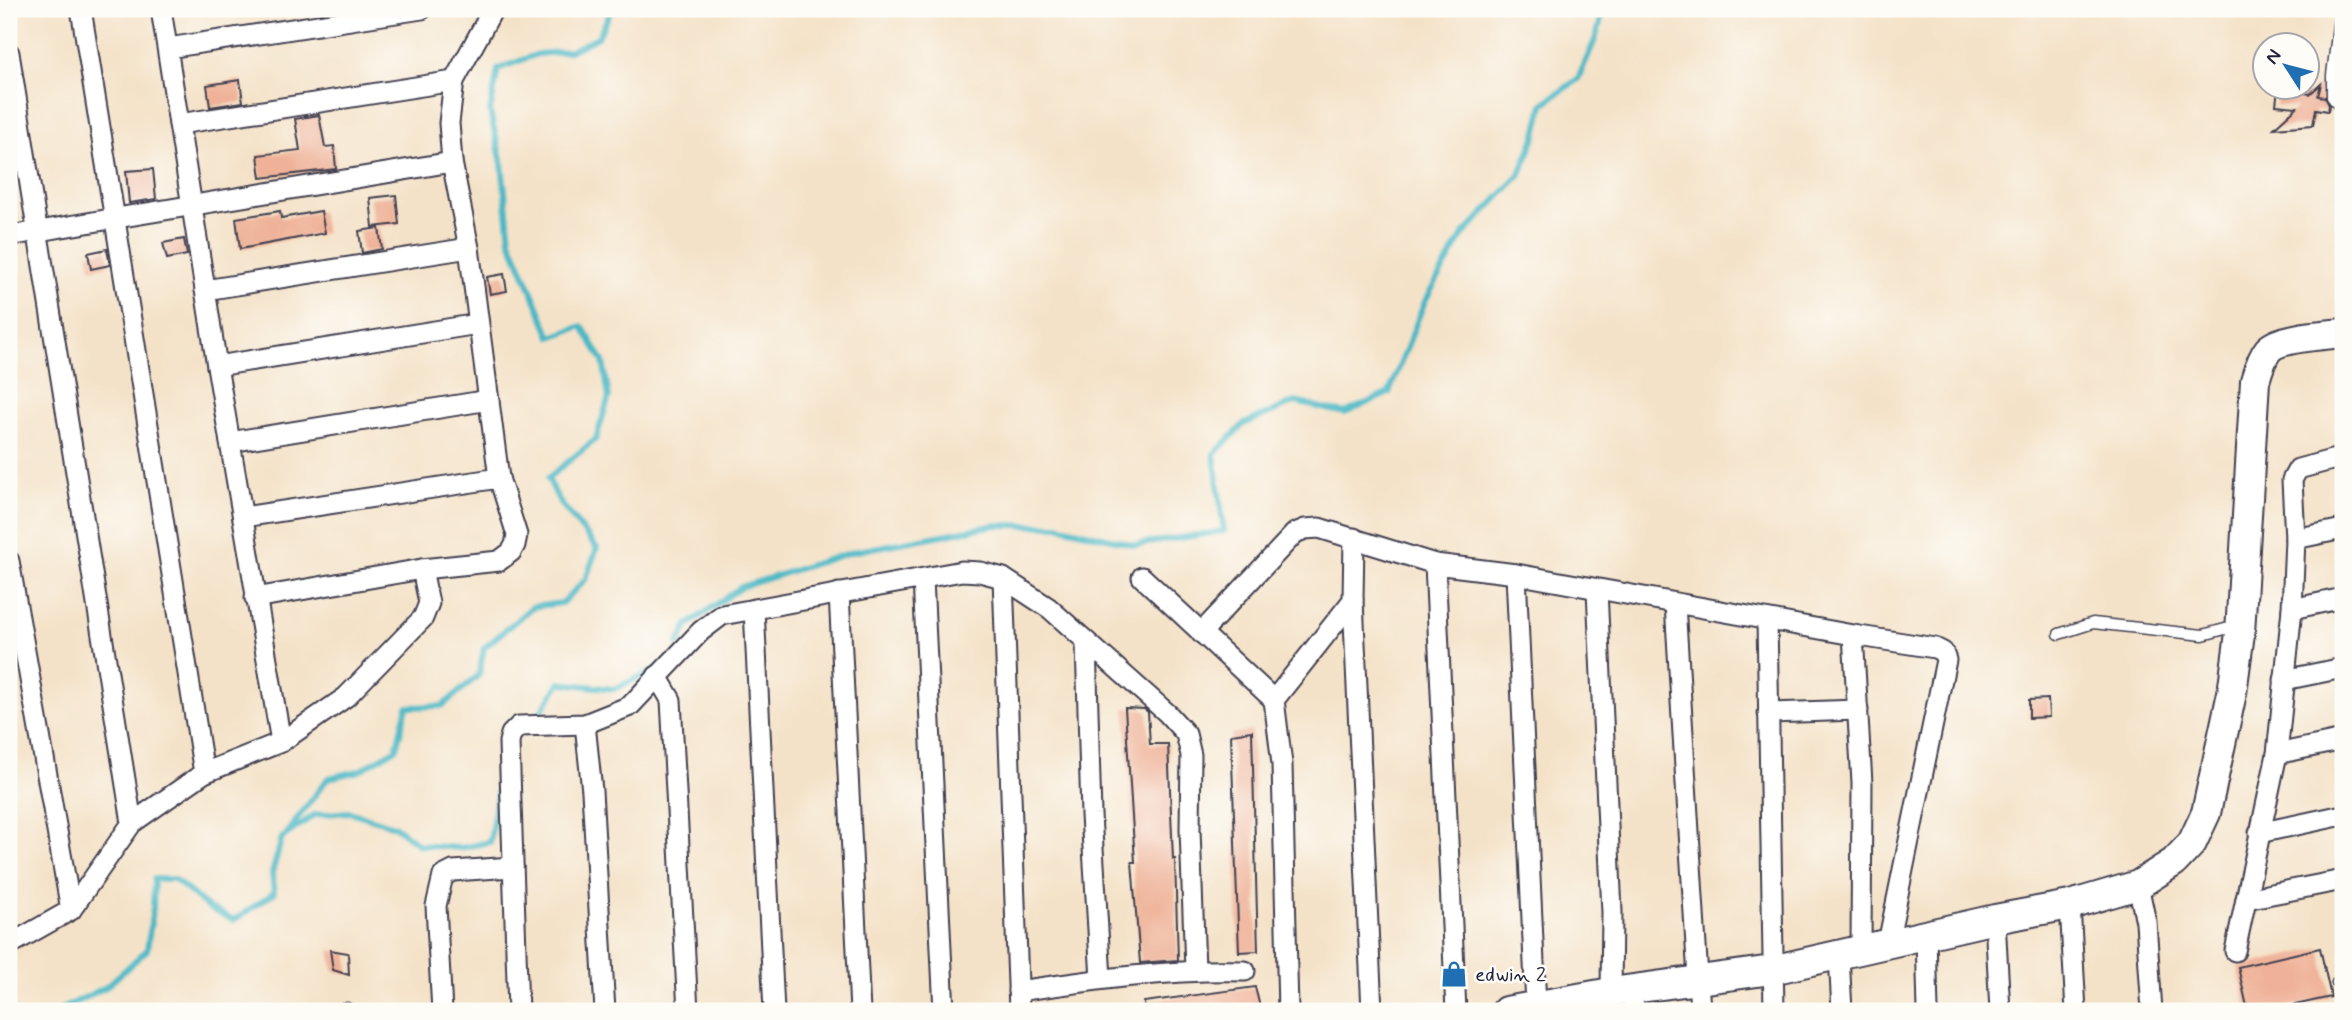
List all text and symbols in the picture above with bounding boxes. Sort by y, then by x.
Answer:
north arrow [2250,32,2320,102]
text: N [2260,44,2287,69]
shop icon: edwin 2 [1439,959,1469,989]
place label: edwin 2 [1475,961,1546,989]

